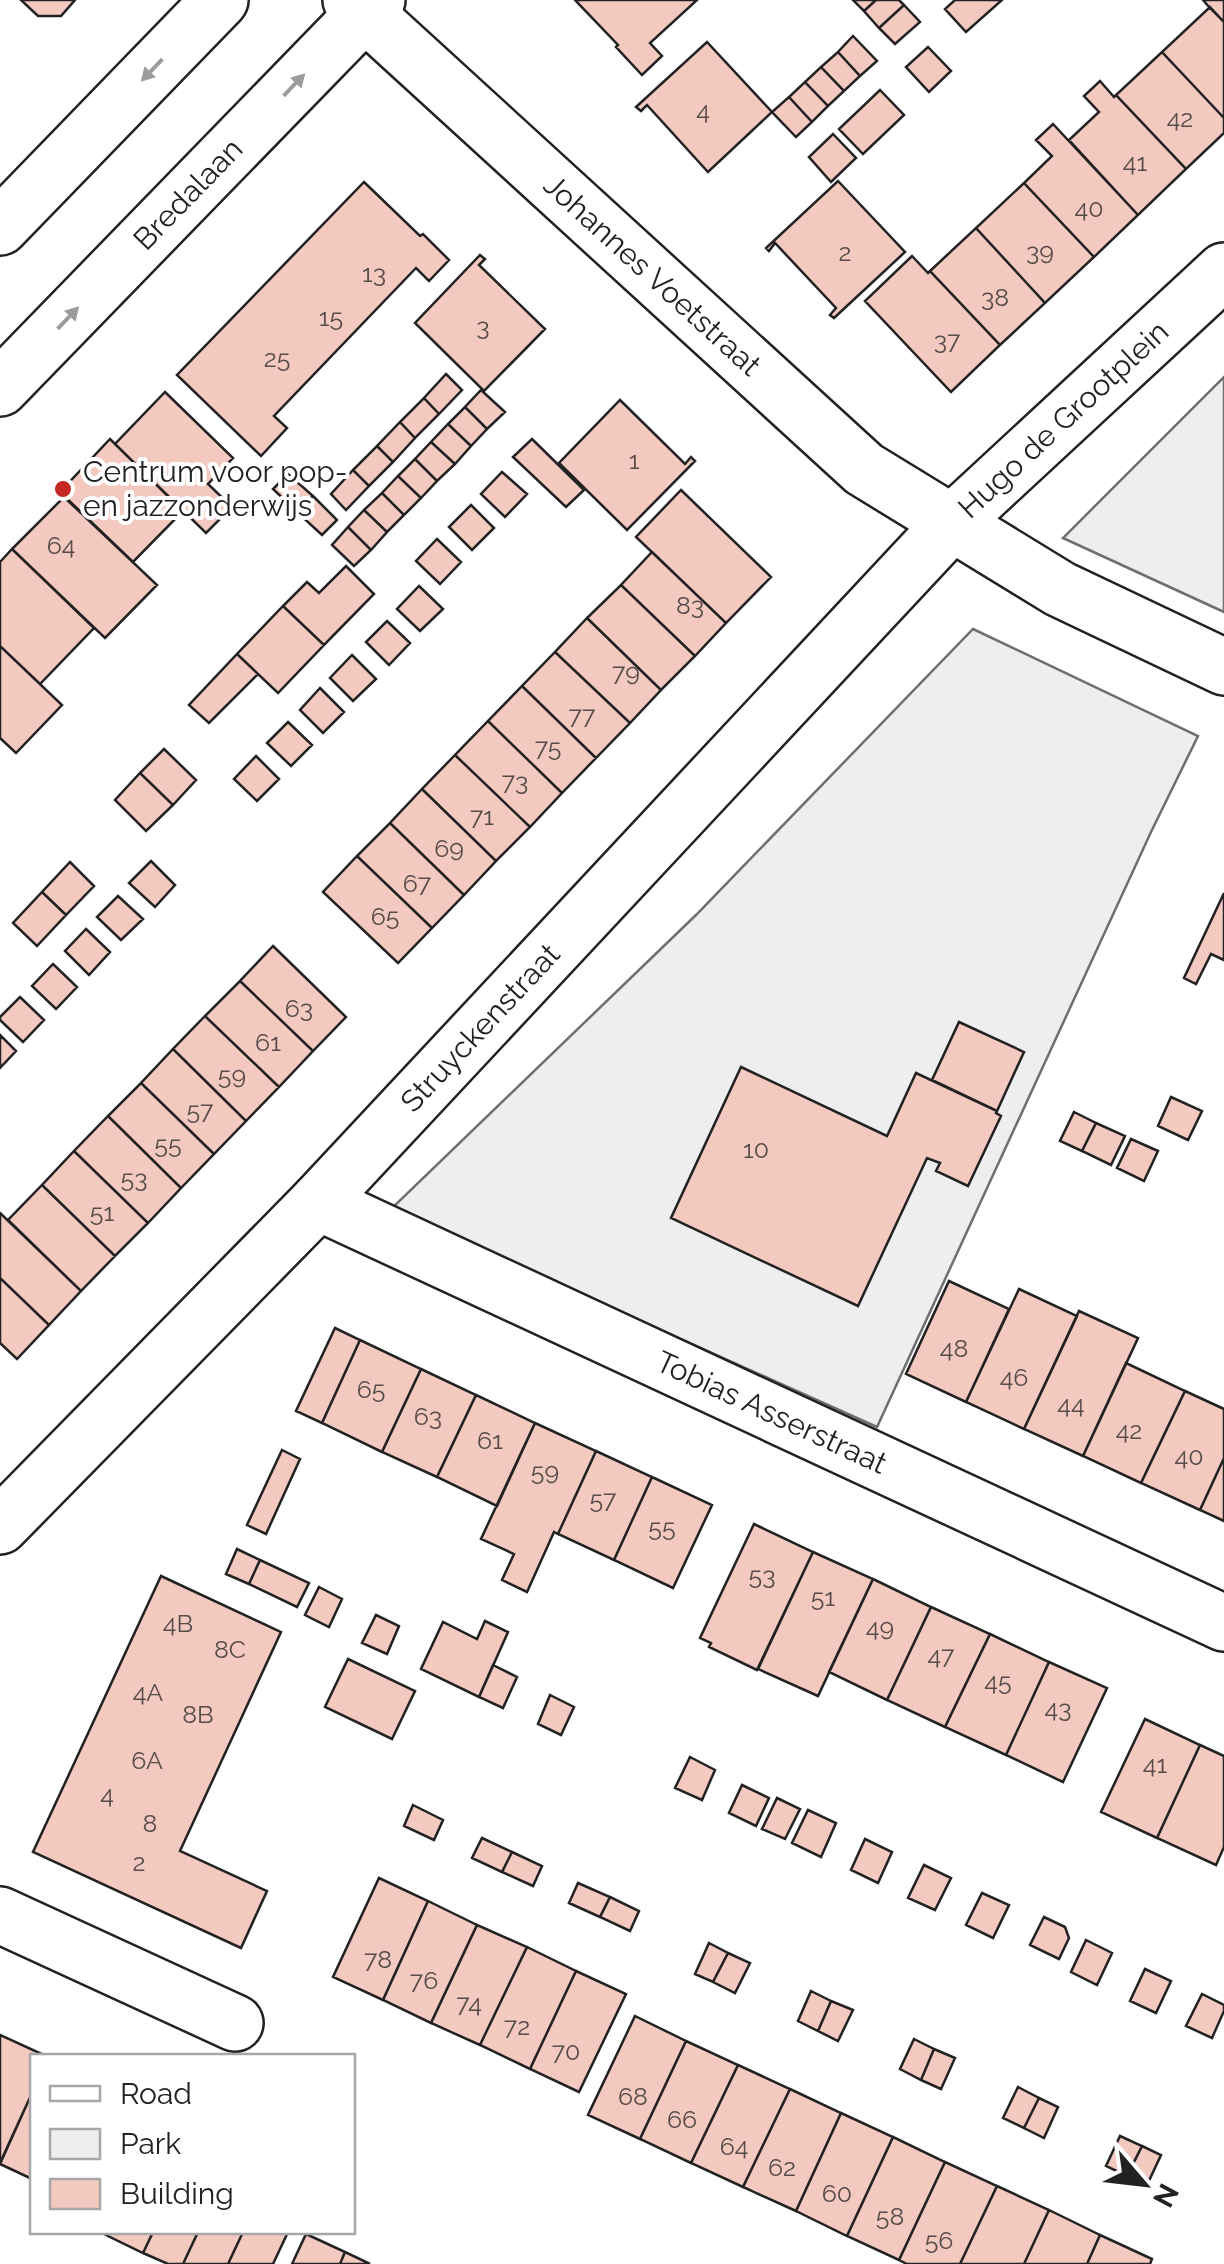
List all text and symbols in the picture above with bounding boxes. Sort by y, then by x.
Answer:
one-way arrow [141,58,164,82]
one-way arrow [282,73,305,97]
house number: 4 [696,95,710,125]
house number: 42 [1167,103,1193,133]
street label: Bredalaan [126,131,250,257]
house number: 41 [1123,147,1147,177]
street label: Johannes Voetstraat [537,167,768,383]
house number: 40 [1075,193,1103,223]
house number: 39 [1026,236,1054,266]
house number: 2 [838,237,852,267]
house number: 13 [362,258,386,288]
house number: 38 [981,282,1009,312]
house number: 15 [319,302,343,332]
one-way arrow [56,307,79,331]
house number: 3 [476,311,490,341]
street label: Hugo de Grootplein [951,314,1175,525]
house number: 37 [934,325,961,355]
house number: 25 [264,343,290,373]
house number: 1 [629,445,640,475]
place label: Centrum voor pop- en jazzonderwijs [83,454,348,523]
marker: Centrum voor pop- en jazzonderwijs [52,478,74,500]
house number: 64 [47,530,75,560]
house number: 83 [676,590,704,620]
house number: 79 [612,657,640,687]
house number: 77 [569,700,596,730]
house number: 75 [535,732,561,762]
house number: 73 [502,766,528,796]
house number: 71 [470,801,494,831]
house number: 69 [434,833,464,863]
house number: 67 [403,868,432,898]
house number: 65 [371,901,399,931]
street label: Struyckenstraat [393,937,567,1119]
house number: 63 [285,993,313,1023]
house number: 61 [255,1027,281,1057]
house number: 59 [218,1060,246,1090]
house number: 57 [187,1095,214,1125]
house number: 55 [154,1129,182,1159]
house number: 10 [743,1134,769,1164]
house number: 53 [121,1163,147,1193]
house number: 51 [90,1197,114,1227]
house number: 48 [940,1333,968,1363]
street label: Tobias Asserstraat [651,1344,893,1481]
house number: 46 [1000,1362,1028,1392]
house number: 65 [357,1374,385,1404]
house number: 44 [1057,1389,1085,1419]
house number: 63 [414,1401,442,1431]
house number: 42 [1116,1415,1142,1445]
house number: 61 [477,1425,503,1455]
house number: 40 [1175,1441,1203,1471]
house number: 59 [531,1456,559,1486]
house number: 57 [590,1484,617,1514]
house number: 55 [648,1512,676,1542]
house number: 53 [749,1560,775,1590]
house number: 51 [811,1582,835,1612]
house number: 4B [163,1608,193,1638]
house number: 49 [866,1612,894,1642]
house number: 8C [214,1634,246,1664]
house number: 47 [928,1640,955,1670]
house number: 45 [984,1666,1012,1696]
house number: 4A [133,1677,163,1707]
house number: 43 [1044,1693,1072,1723]
house number: 8B [182,1699,214,1729]
house number: 6A [131,1745,163,1775]
house number: 41 [1143,1749,1167,1779]
house number: 4 [100,1779,114,1809]
house number: 8 [143,1808,157,1838]
house number: 2 [132,1847,146,1877]
house number: 78 [364,1944,392,1974]
house number: 76 [410,1965,438,1995]
house number: 74 [456,1988,482,2018]
house number: 72 [504,2011,530,2041]
house number: 70 [552,2036,580,2066]
legend [30,2054,355,2234]
text: Road [120,2076,192,2111]
house number: 68 [618,2081,648,2111]
house number: 66 [667,2104,697,2134]
text: Park [120,2126,181,2161]
house number: 64 [720,2131,748,2161]
north arrow [1094,2134,1194,2234]
house number: 62 [768,2152,796,2182]
text: Building [120,2176,234,2211]
house number: 60 [822,2178,852,2208]
text: N [1146,2178,1185,2213]
house number: 58 [876,2201,904,2231]
house number: 56 [925,2225,953,2255]

